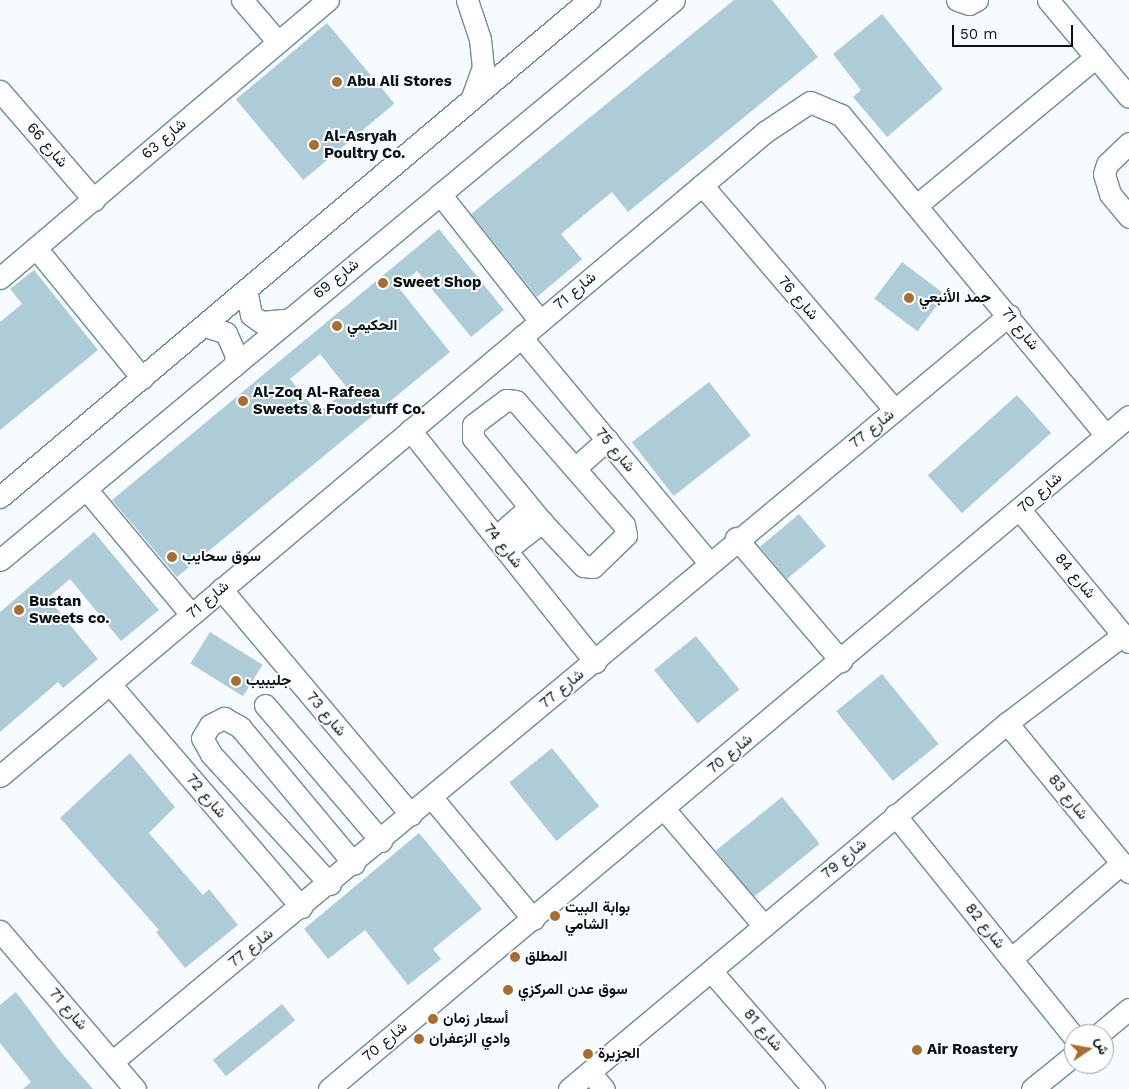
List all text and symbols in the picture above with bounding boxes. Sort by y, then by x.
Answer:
scale bar [954,15,1075,47]
text: 50 m [960,25,997,43]
place label: Abu Ali Stores [347,73,452,91]
marker: Abu Ali Stores [331,76,343,88]
street label: شارع 63 [138,115,190,163]
street label: شارع 66 [23,119,71,171]
place label: Al-Asryah Poultry Co. [324,127,406,162]
marker: Al-Asryah Poultry Co. [308,139,320,151]
street label: شارع 69 [309,255,363,303]
street label: شارع 71 [550,268,600,314]
street label: شارع 76 [774,272,822,324]
place label: Sweet Shop [393,274,481,292]
marker: Sweet Shop [377,277,389,289]
place label: حمد الأنبعي [919,289,991,307]
marker: حمد الأنبعي [903,292,915,304]
street label: شارع 71 [997,304,1043,354]
place label: الحكيمي [347,317,397,335]
marker: الحكيمي [331,320,343,332]
place label: Al-Zoq Al-Rafeea Sweets & Foodstuff Co. [253,383,426,418]
marker: Al-Zoq Al-Rafeea Sweets & Foodstuff Co. [237,395,249,407]
street label: شارع 77 [846,406,898,452]
street label: شارع 75 [591,424,639,476]
street label: شارع 70 [1014,469,1066,517]
street label: شارع 74 [480,520,526,572]
place label: سوق سحايب [182,548,261,566]
street label: شارع 84 [1051,550,1099,602]
marker: سوق سحايب [166,551,178,563]
street label: شارع 71 [183,577,233,623]
place label: Bustan Sweets co. [29,592,110,627]
marker: Bustan Sweets co. [13,604,25,616]
street label: شارع 77 [536,665,588,713]
place label: جليبيب [246,672,291,690]
marker: جليبيب [230,675,242,687]
street label: شارع 73 [302,688,350,740]
street label: شارع 70 [704,730,756,778]
street label: شارع 72 [182,770,230,822]
street label: شارع 83 [1044,771,1092,823]
street label: شارع 79 [818,835,870,883]
place label: بوابة البيت الشامي [565,898,630,933]
street label: شارع 82 [961,900,1009,952]
marker: بوابة البيت الشامي [549,910,561,922]
street label: شارع 77 [225,925,277,971]
place label: المطلق [525,948,567,966]
marker: المطلق [509,951,521,963]
place label: سوق عدن المركزي [518,981,628,999]
street label: شارع 71 [45,984,91,1034]
marker: سوق عدن المركزي [502,984,514,996]
street label: شارع 81 [740,1005,786,1055]
place label: أسعار زمان [443,1010,508,1028]
marker: أسعار زمان [427,1013,439,1025]
street label: شارع 70 [359,1018,411,1066]
north arrow [1064,1024,1114,1074]
place label: وادي الزعفران [429,1030,510,1048]
marker: وادي الزعفران [413,1033,425,1045]
text: ش [1093,1036,1112,1056]
place label: Air Roastery [927,1041,1018,1059]
marker: Air Roastery [911,1044,923,1056]
place label: الجزيرة [598,1045,640,1063]
marker: الجزيرة [582,1048,594,1060]

